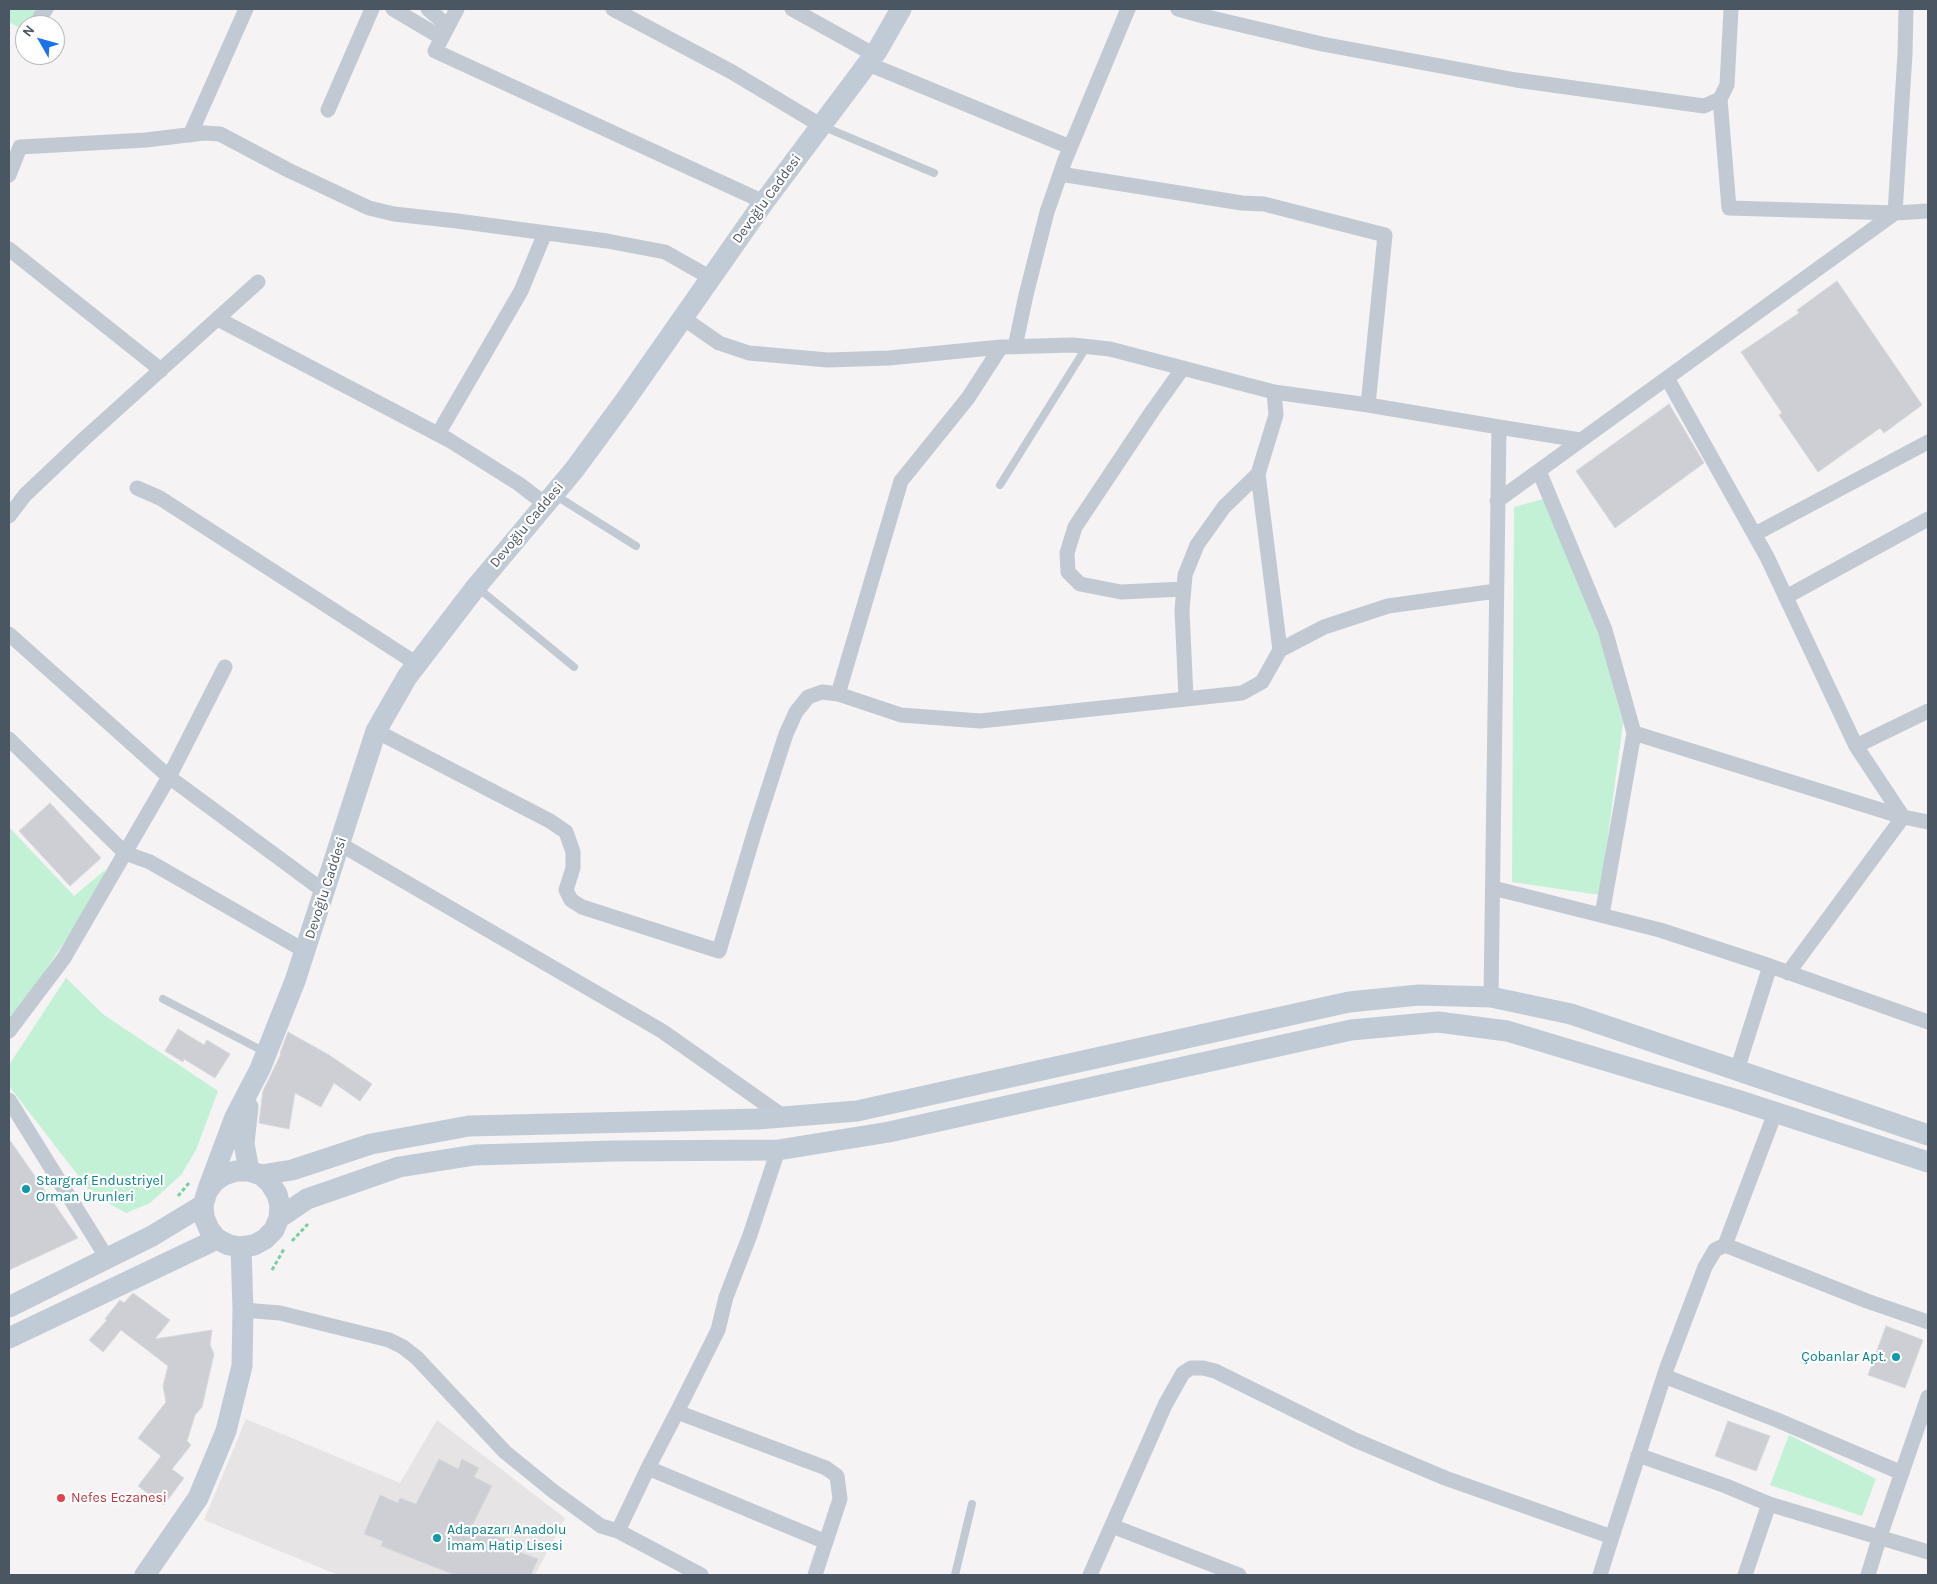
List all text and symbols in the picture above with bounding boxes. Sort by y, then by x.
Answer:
north arrow [15,15,65,65]
text: N [19,22,38,40]
street label: Devoğlu Caddesi [729,151,805,247]
street label: Devoğlu Caddesi [486,479,568,571]
street label: Devoğlu Caddesi [302,835,350,941]
place label: Stargraf Endustriyel Orman Urunleri [36,1173,164,1206]
marker: Stargraf Endustriyel Orman Urunleri [20,1183,32,1195]
place label: Çobanlar Apt. [1801,1349,1886,1365]
marker: Çobanlar Apt. [1890,1351,1902,1363]
place label: Nefes Eczanesi [71,1490,167,1506]
marker: Nefes Eczanesi [55,1492,67,1504]
place label: Adapazarı Anadolu İmam Hatip Lisesi [447,1522,566,1554]
marker: Adapazarı Anadolu İmam Hatip Lisesi [431,1532,443,1544]

